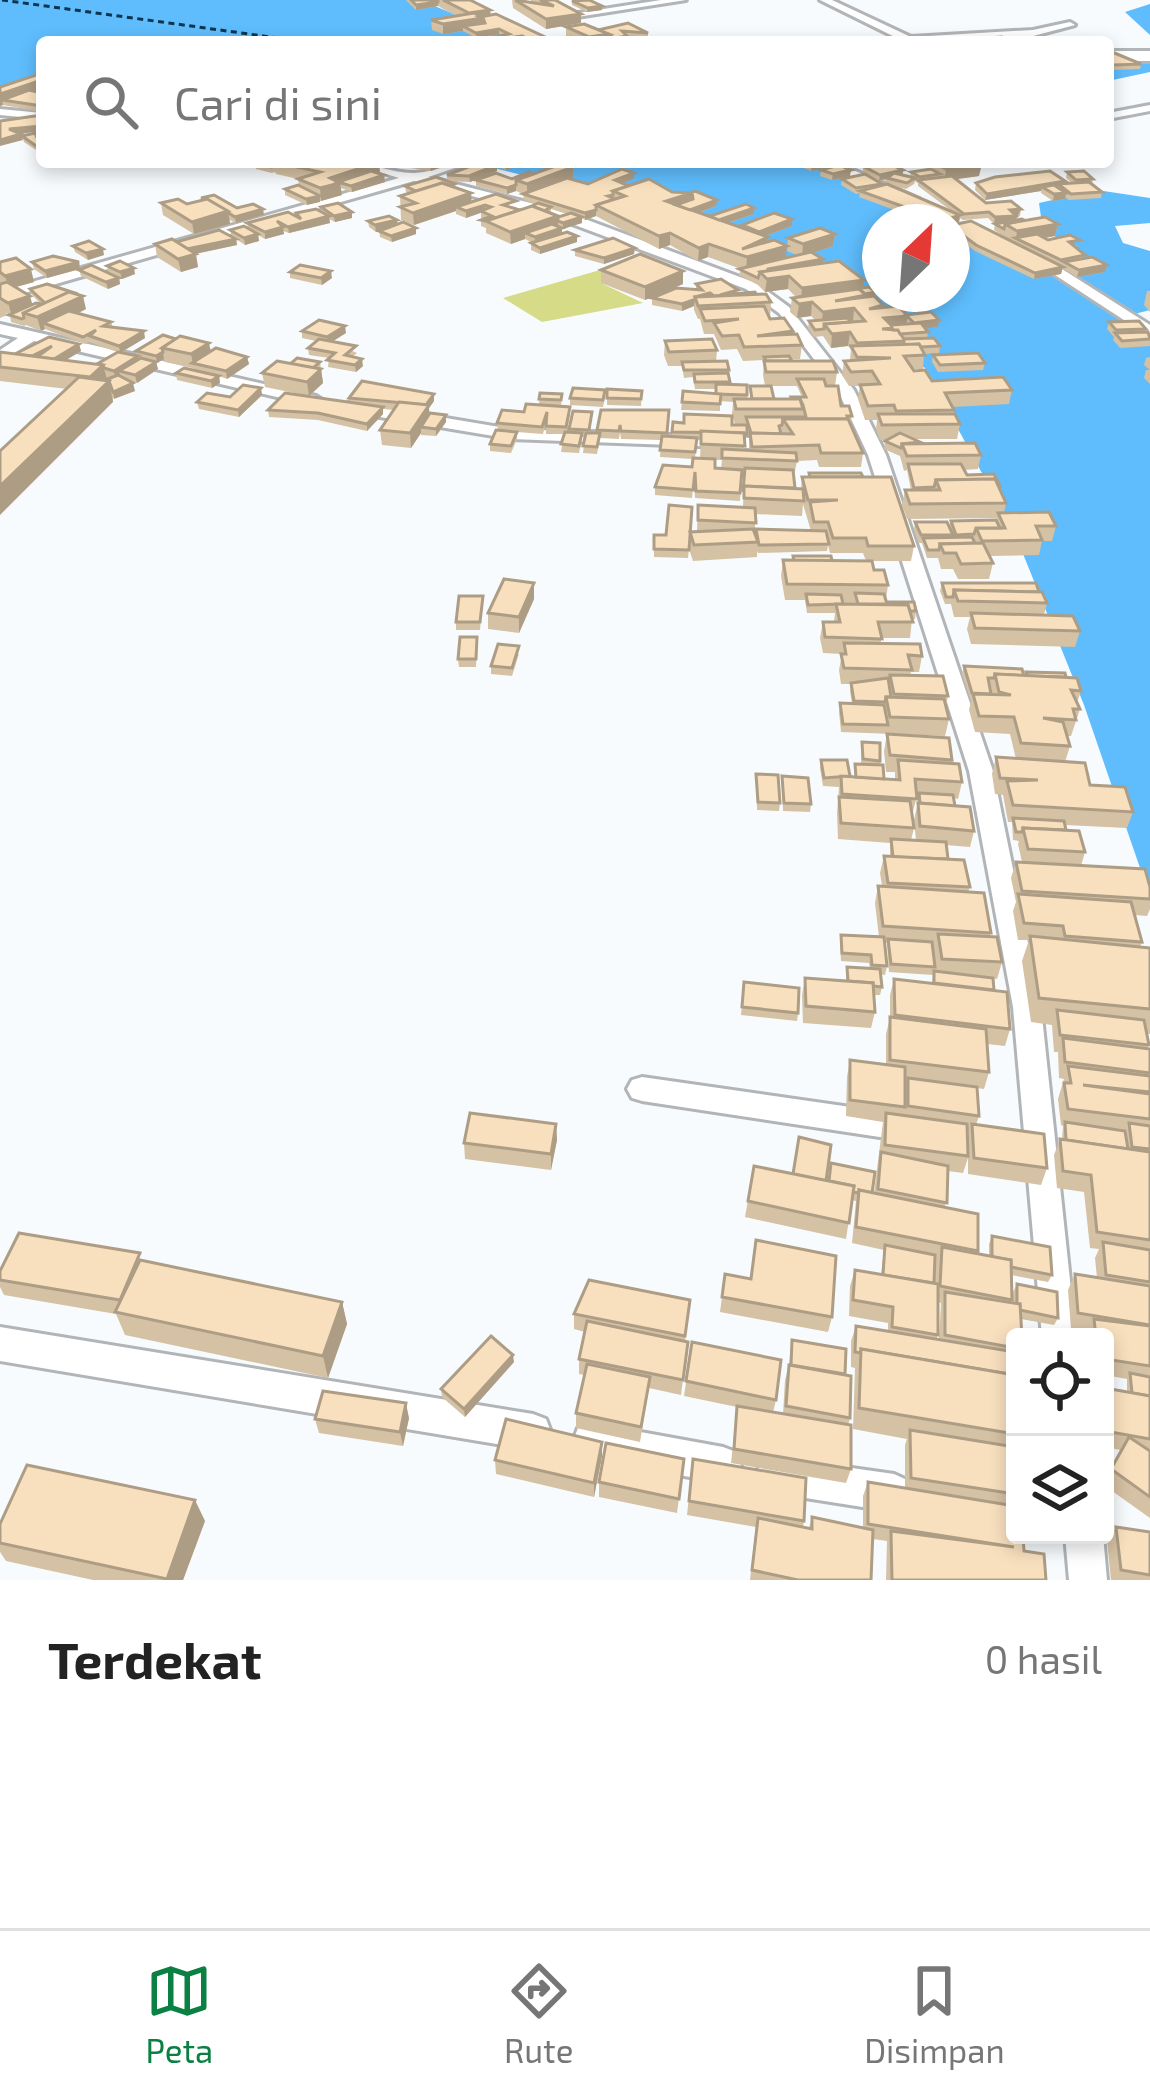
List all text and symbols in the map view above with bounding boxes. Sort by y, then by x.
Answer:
search box [36,36,1114,168]
icon: search [78,69,144,135]
text: Cari di sini [174,75,382,129]
north arrow [862,204,970,312]
map controls [1006,1328,1114,1544]
button: locate [1006,1328,1114,1436]
button: layers [1006,1436,1114,1544]
text: Terdekat [48,1628,262,1689]
text: 0 hasil [985,1635,1102,1682]
tab: Peta [145,1958,213,2070]
tab: Rute [504,1958,573,2070]
tab: Disimpan [864,1958,1005,2070]

